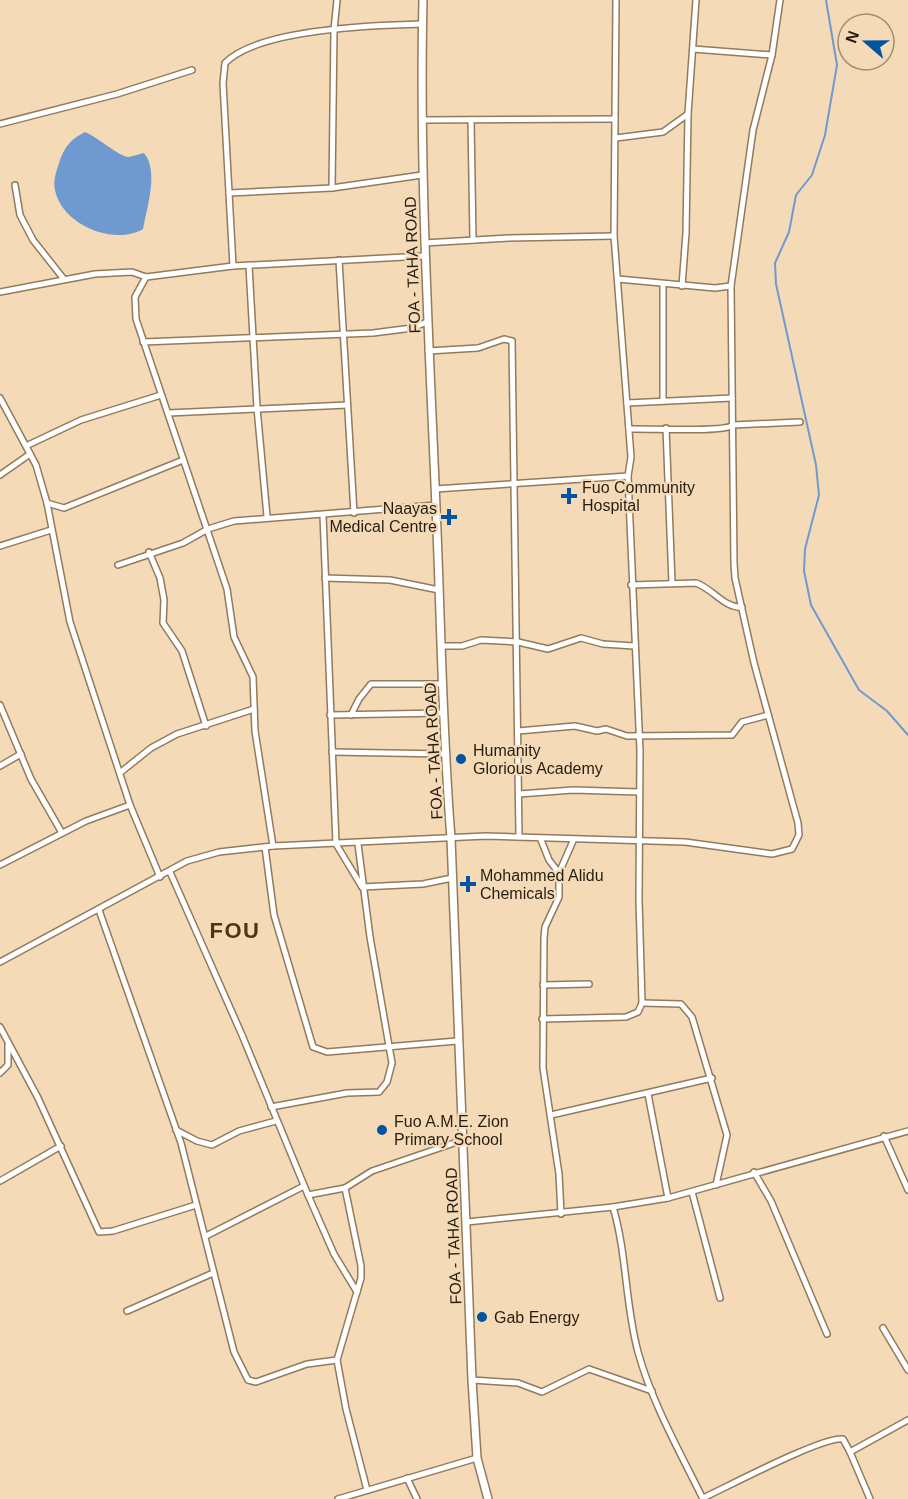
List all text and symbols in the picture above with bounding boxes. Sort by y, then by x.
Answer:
north arrow [836,12,896,72]
text: N [842,29,862,45]
street label: FOA - TAHA ROAD [402,196,423,334]
place label: Fuo Community Hospital [582,479,695,514]
marker: Fuo Community Hospital [560,487,578,505]
place label: Naayas Medical Centre [329,500,437,535]
marker: Naayas Medical Centre [442,510,456,524]
street label: FOA - TAHA ROAD [421,682,446,820]
place label: Humanity Glorious Academy [473,742,603,777]
marker: Humanity Glorious Academy [454,752,468,766]
place label: Mohammed Alidu Chemicals [480,867,604,902]
marker: Mohammed Alidu Chemicals [461,877,475,891]
district label: FOU [210,918,260,943]
place label: Fuo A.M.E. Zion Primary School [394,1113,509,1148]
marker: Fuo A.M.E. Zion Primary School [375,1123,389,1137]
street label: FOA - TAHA ROAD [443,1167,464,1305]
place label: Gab Energy [494,1309,579,1326]
marker: Gab Energy [475,1310,489,1324]

